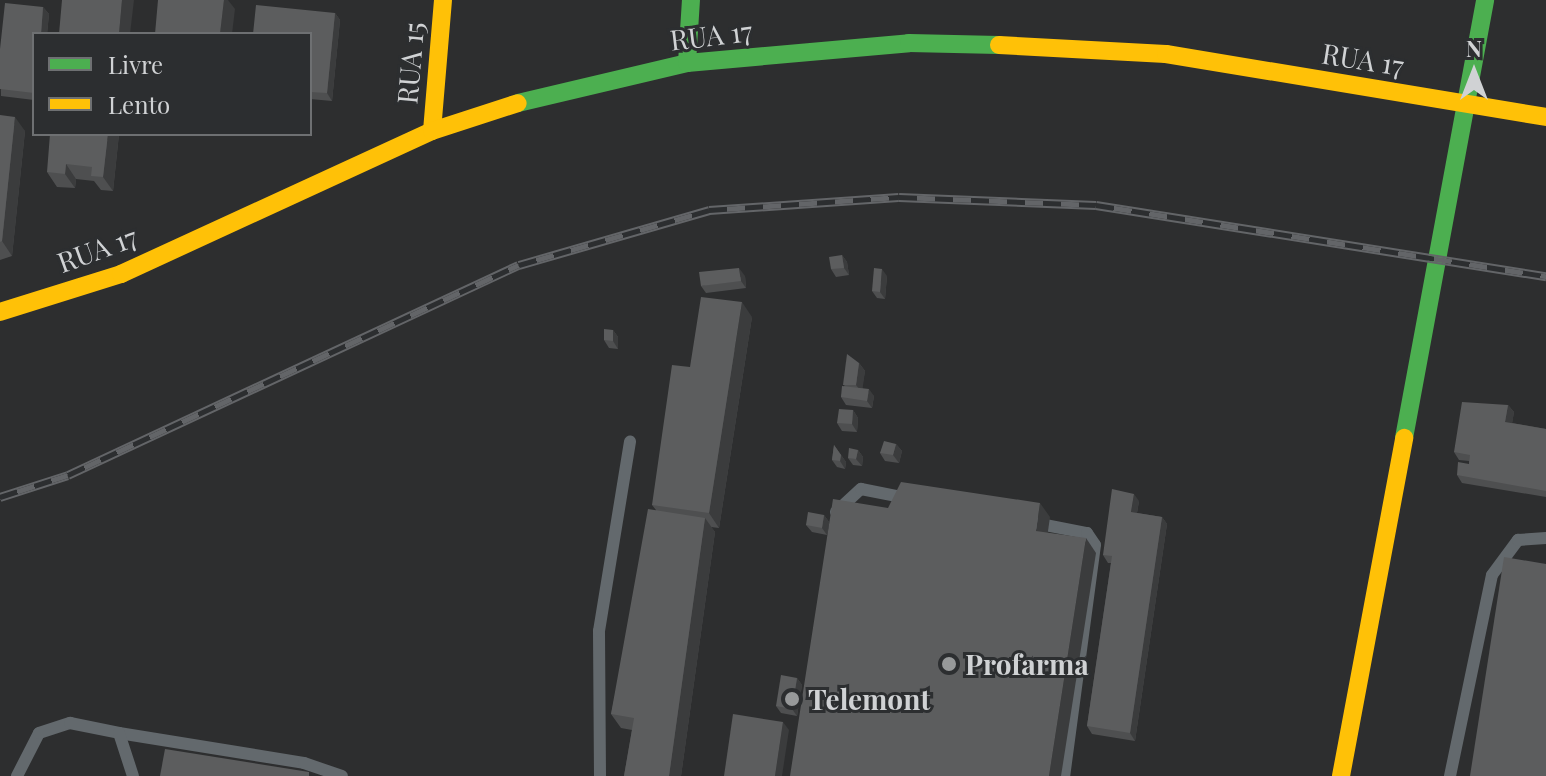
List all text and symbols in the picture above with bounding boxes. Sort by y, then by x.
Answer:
street label: RUA 17 [668,13,754,57]
street label: RUA 15 [390,20,430,106]
legend [32,32,312,136]
north arrow [1434,32,1514,112]
text: N [1466,33,1482,63]
street label: RUA 17 [1320,36,1406,82]
text: Livre [108,48,163,80]
text: Lento [108,88,170,120]
street label: RUA 17 [52,219,142,279]
place label: Profarma [965,647,1089,681]
marker: Profarma [940,655,958,673]
place label: Telemont [808,682,930,716]
marker: Telemont [783,690,801,708]

